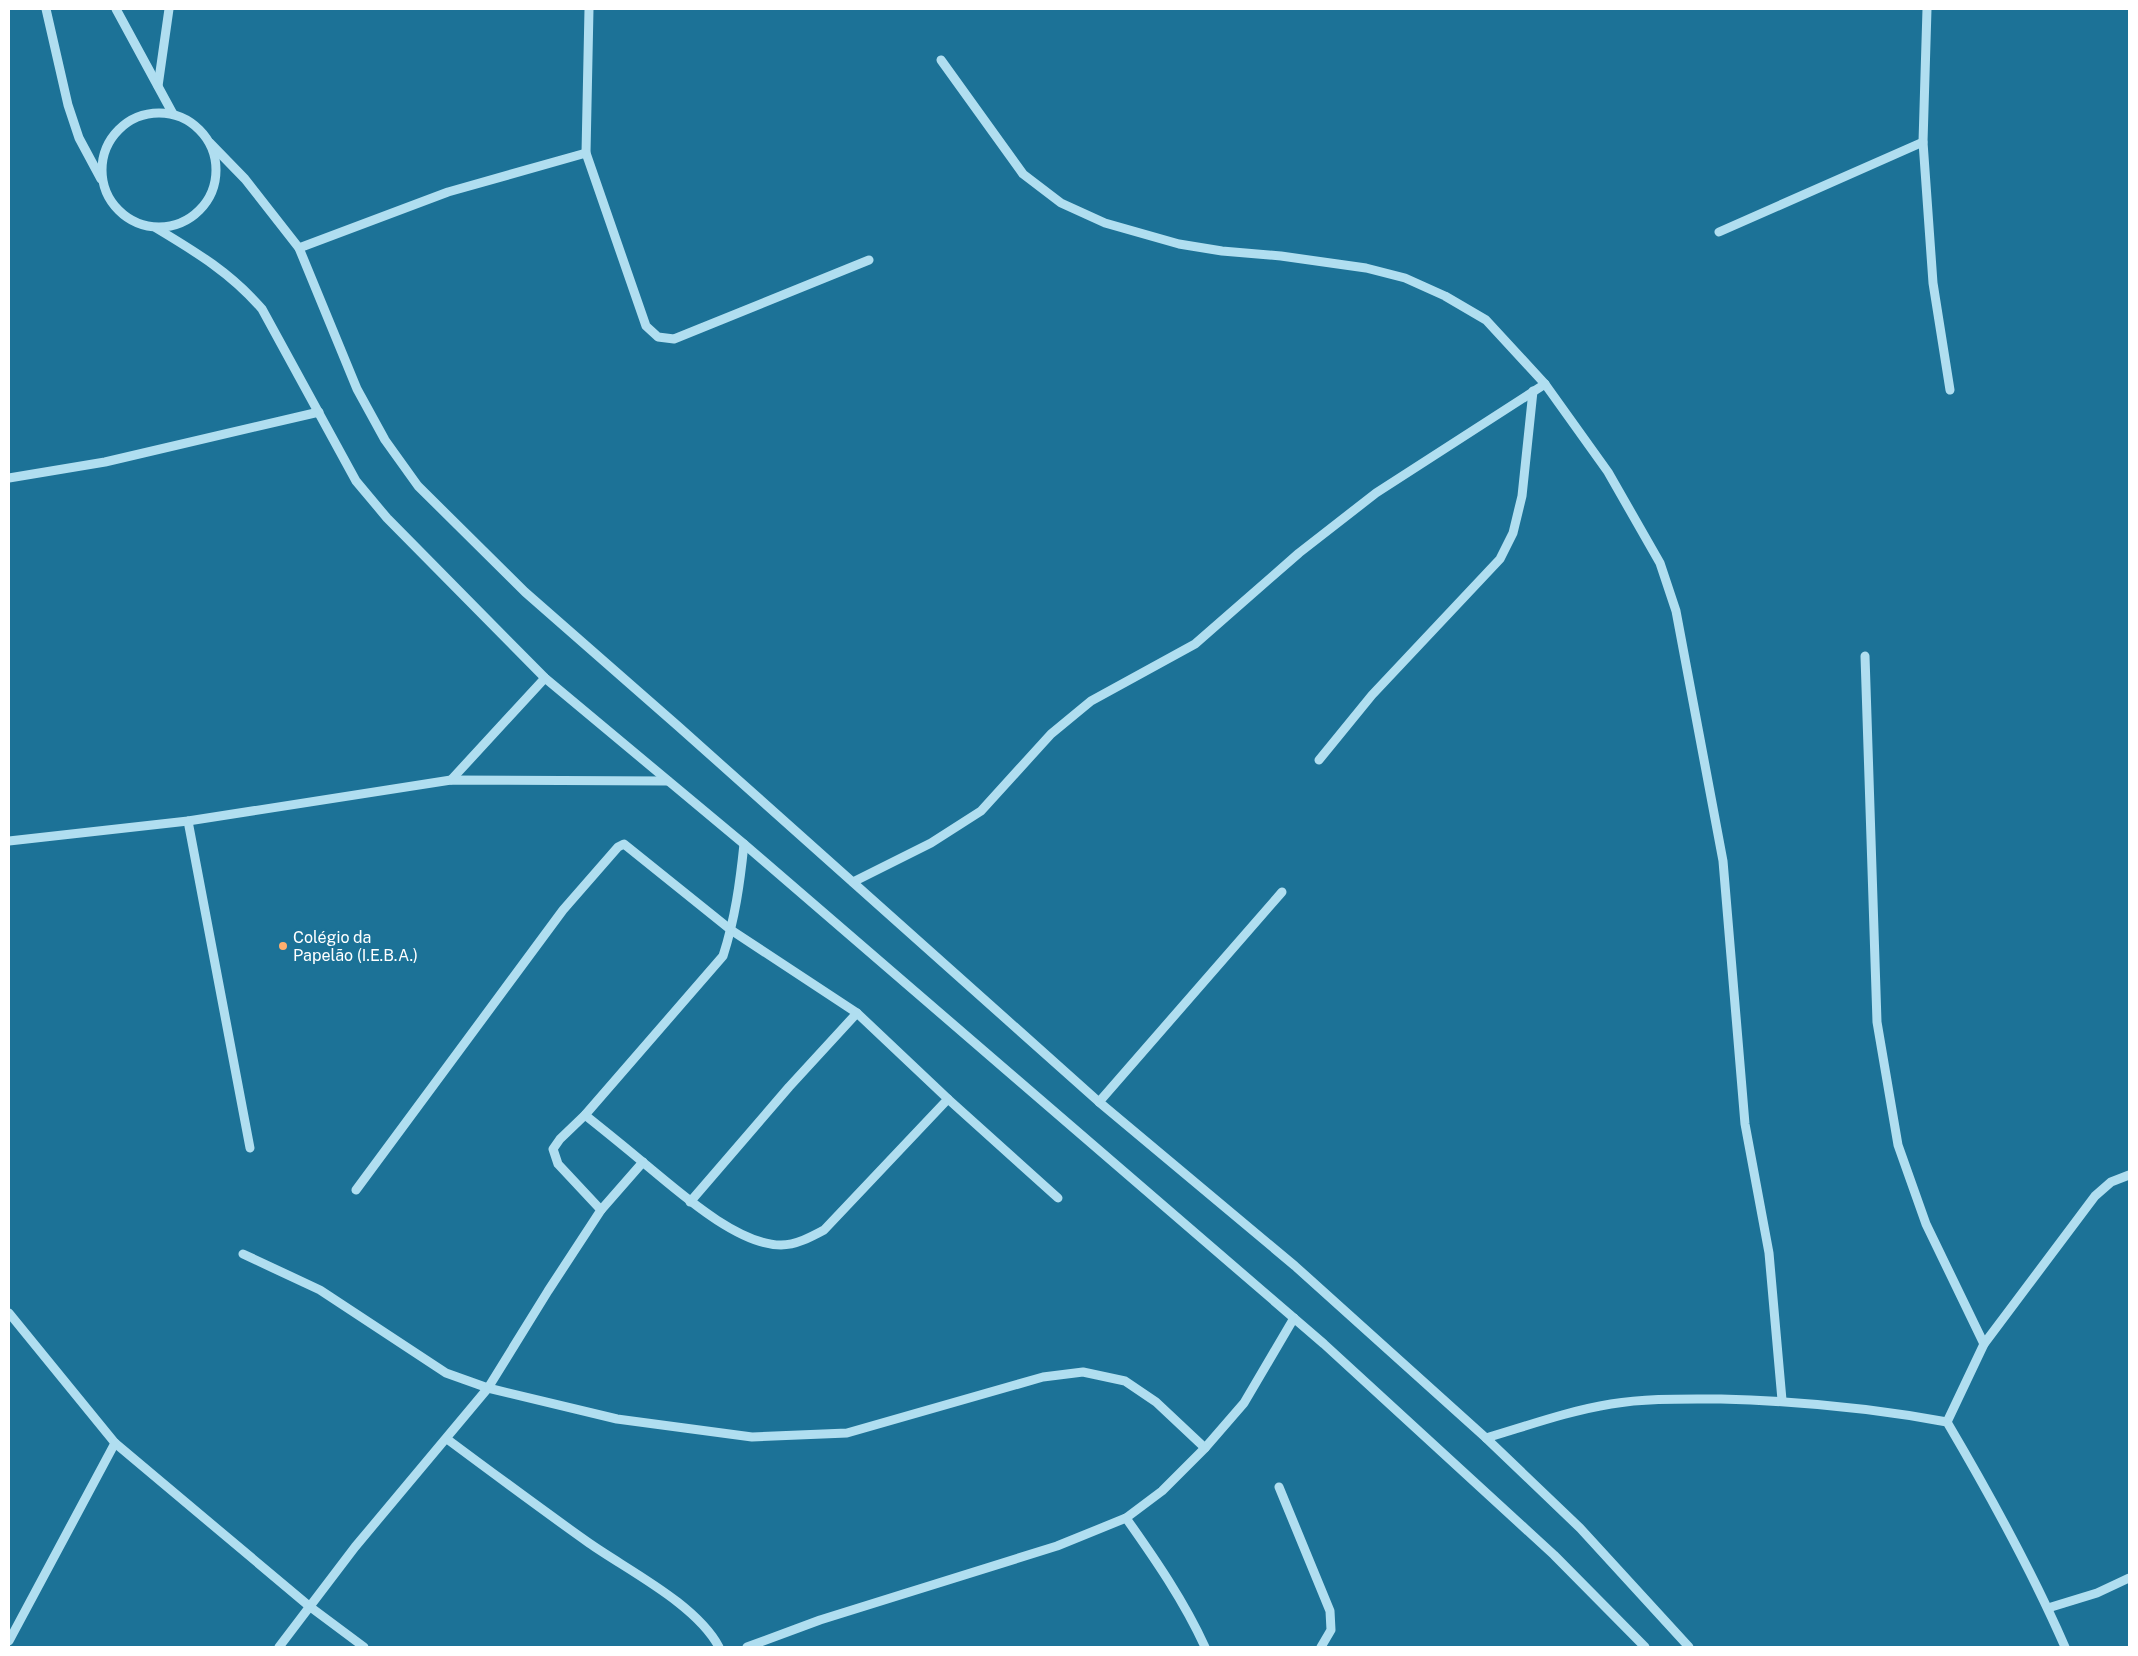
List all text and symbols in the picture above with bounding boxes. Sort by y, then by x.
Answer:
place label: Colégio da Papelão (I.E.B.A.) [293,928,418,965]
marker: Colégio da Papelão (I.E.B.A.) [277,940,289,952]

